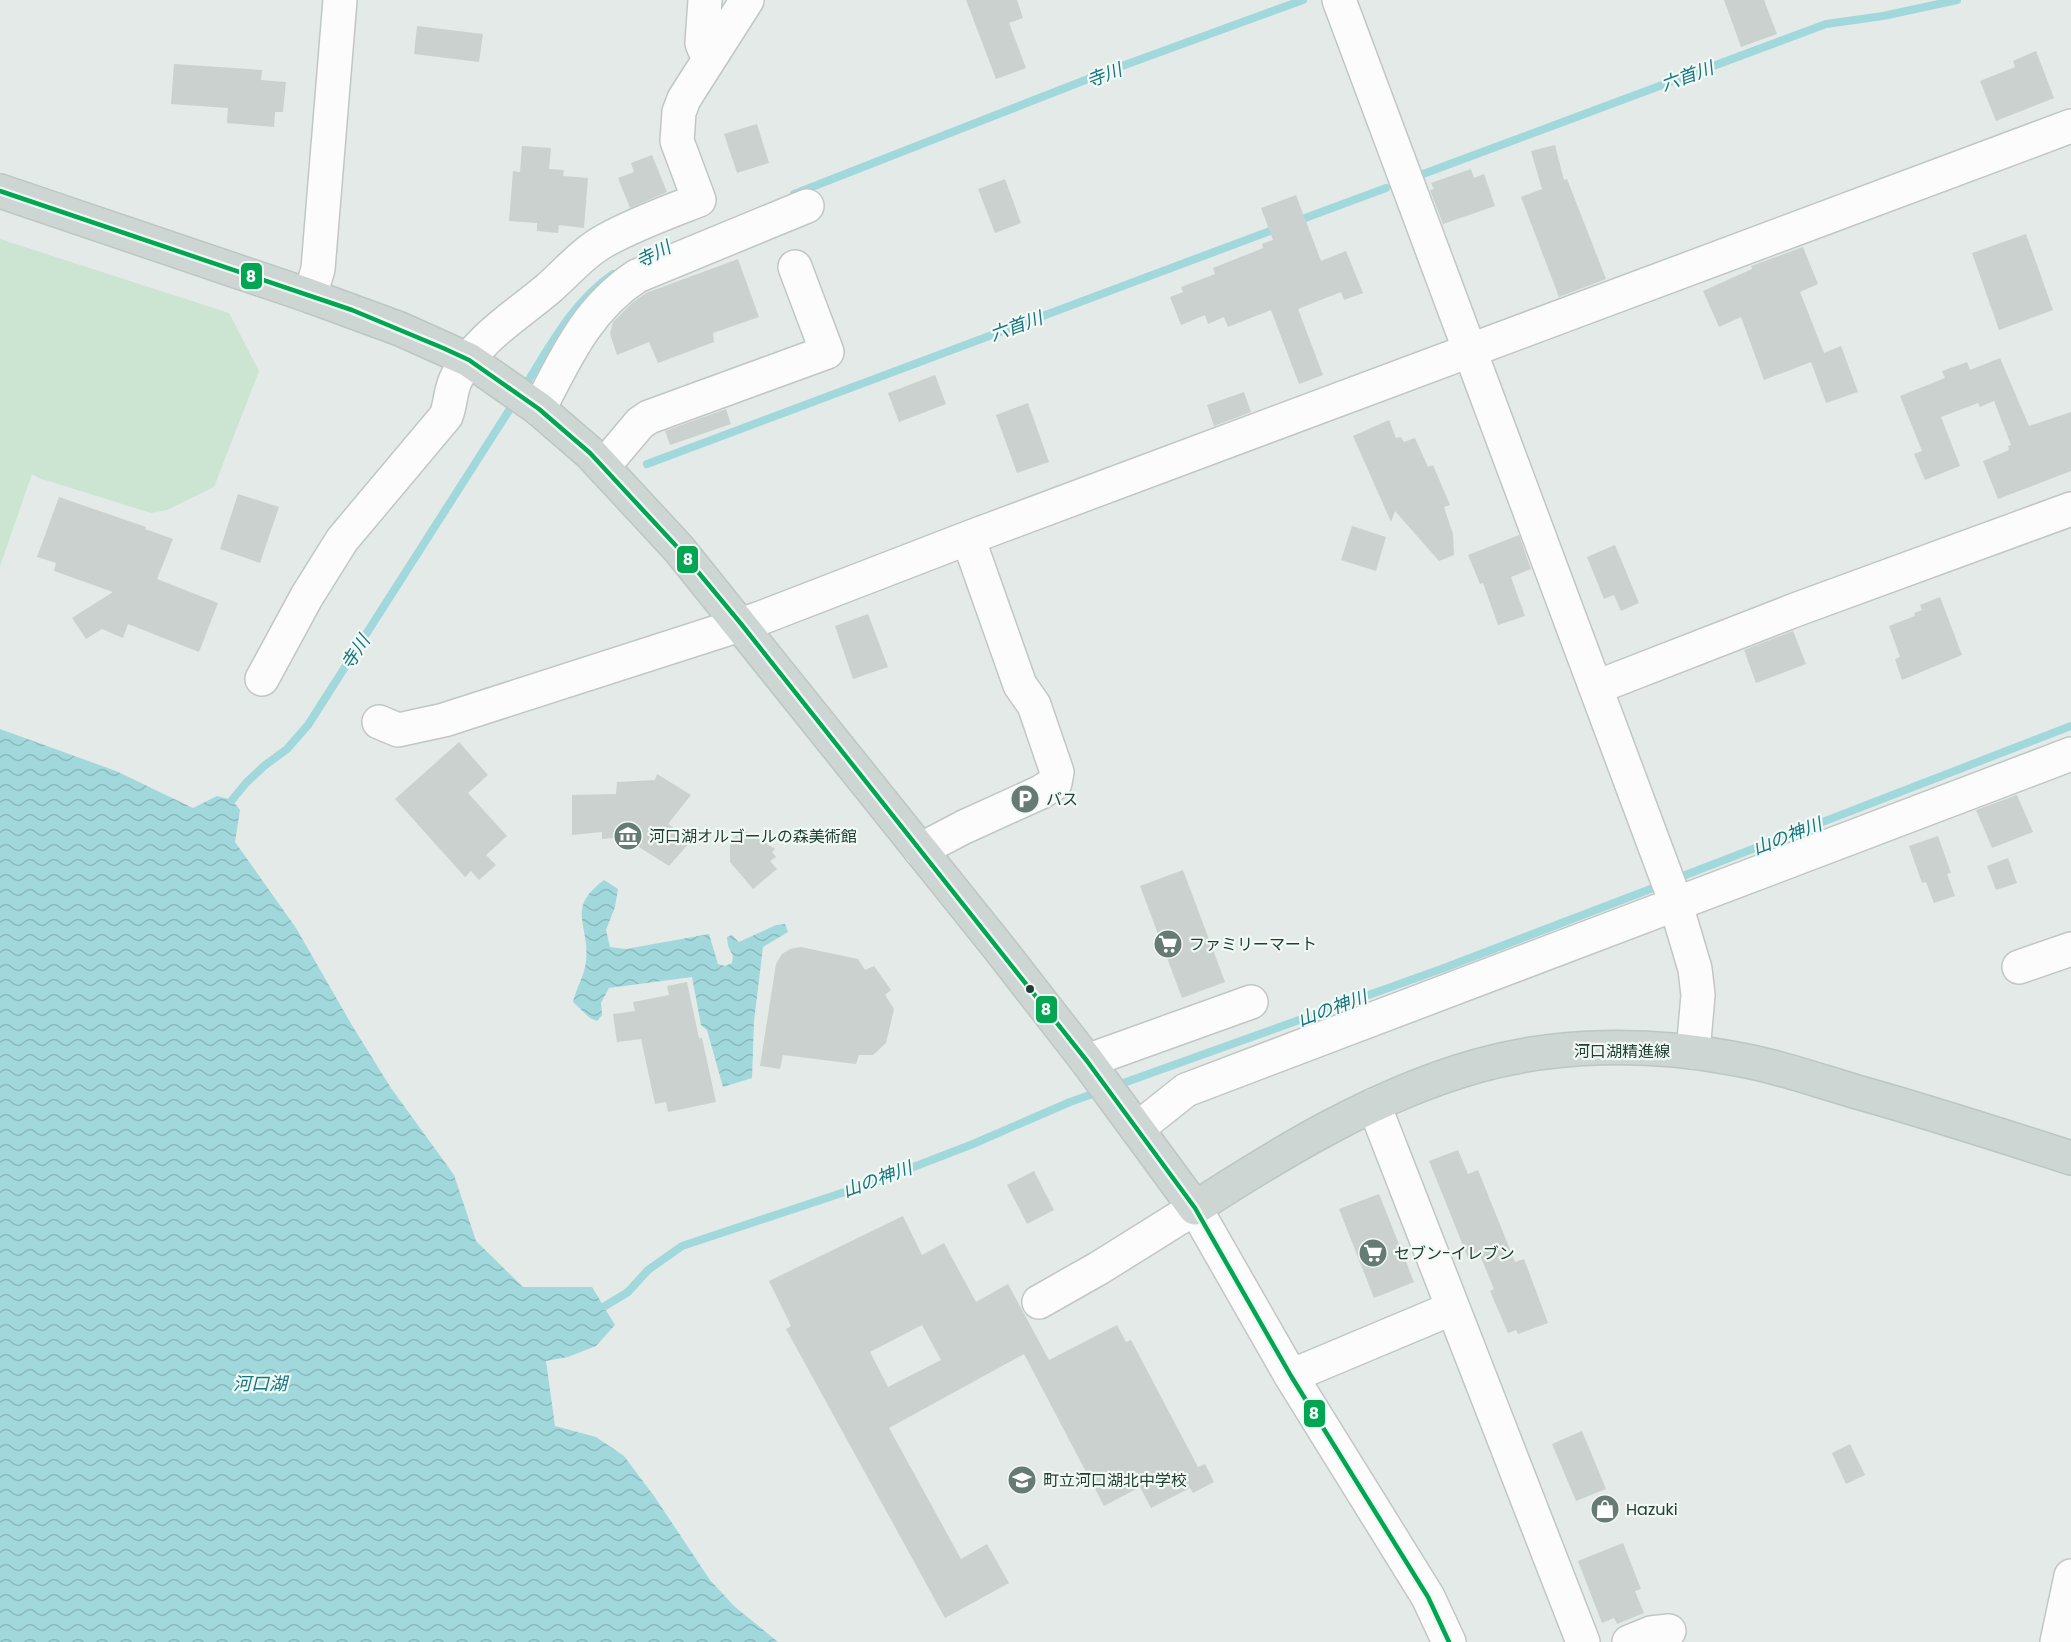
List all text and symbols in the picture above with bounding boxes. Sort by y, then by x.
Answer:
water label: 六首川 [1657,54,1719,97]
water label: 寺川 [1083,56,1127,93]
water label: 寺川 [631,234,676,273]
line badge: 8 [240,262,263,290]
text: 8 [246,265,256,288]
water label: 六首川 [986,304,1048,347]
line badge: 8 [676,545,699,574]
text: 8 [683,548,693,571]
water label: 寺川 [335,628,376,674]
parking icon: バス [1009,783,1041,815]
place label: バス [1046,788,1078,811]
water label: 山の神川 [1749,811,1827,861]
museum icon: 河口湖オルゴールの森美術館 [612,820,644,852]
place label: 河口湖オルゴールの森美術館 [649,825,857,848]
supermarket icon: ファミリーマート [1152,928,1184,960]
place label: ファミリーマート [1189,933,1317,956]
unlabelled marker [1024,983,1036,995]
water label: 山の神川 [1294,983,1372,1032]
line badge: 8 [1035,995,1058,1024]
text: 8 [1041,998,1051,1021]
street label: 河口湖精進線 [1574,1040,1670,1063]
water label: 山の神川 [839,1154,917,1203]
supermarket icon: セブン-イレブン [1357,1237,1389,1269]
place label: セブン-イレブン [1394,1242,1515,1265]
water label: 河口湖 [233,1371,290,1396]
line badge: 8 [1303,1399,1326,1428]
text: 8 [1309,1402,1319,1425]
school or university icon: 町立河口湖北中学校 [1006,1464,1038,1496]
place label: 町立河口湖北中学校 [1043,1469,1187,1492]
shop icon: Hazuki [1589,1493,1621,1525]
place label: Hazuki [1626,1498,1678,1521]

